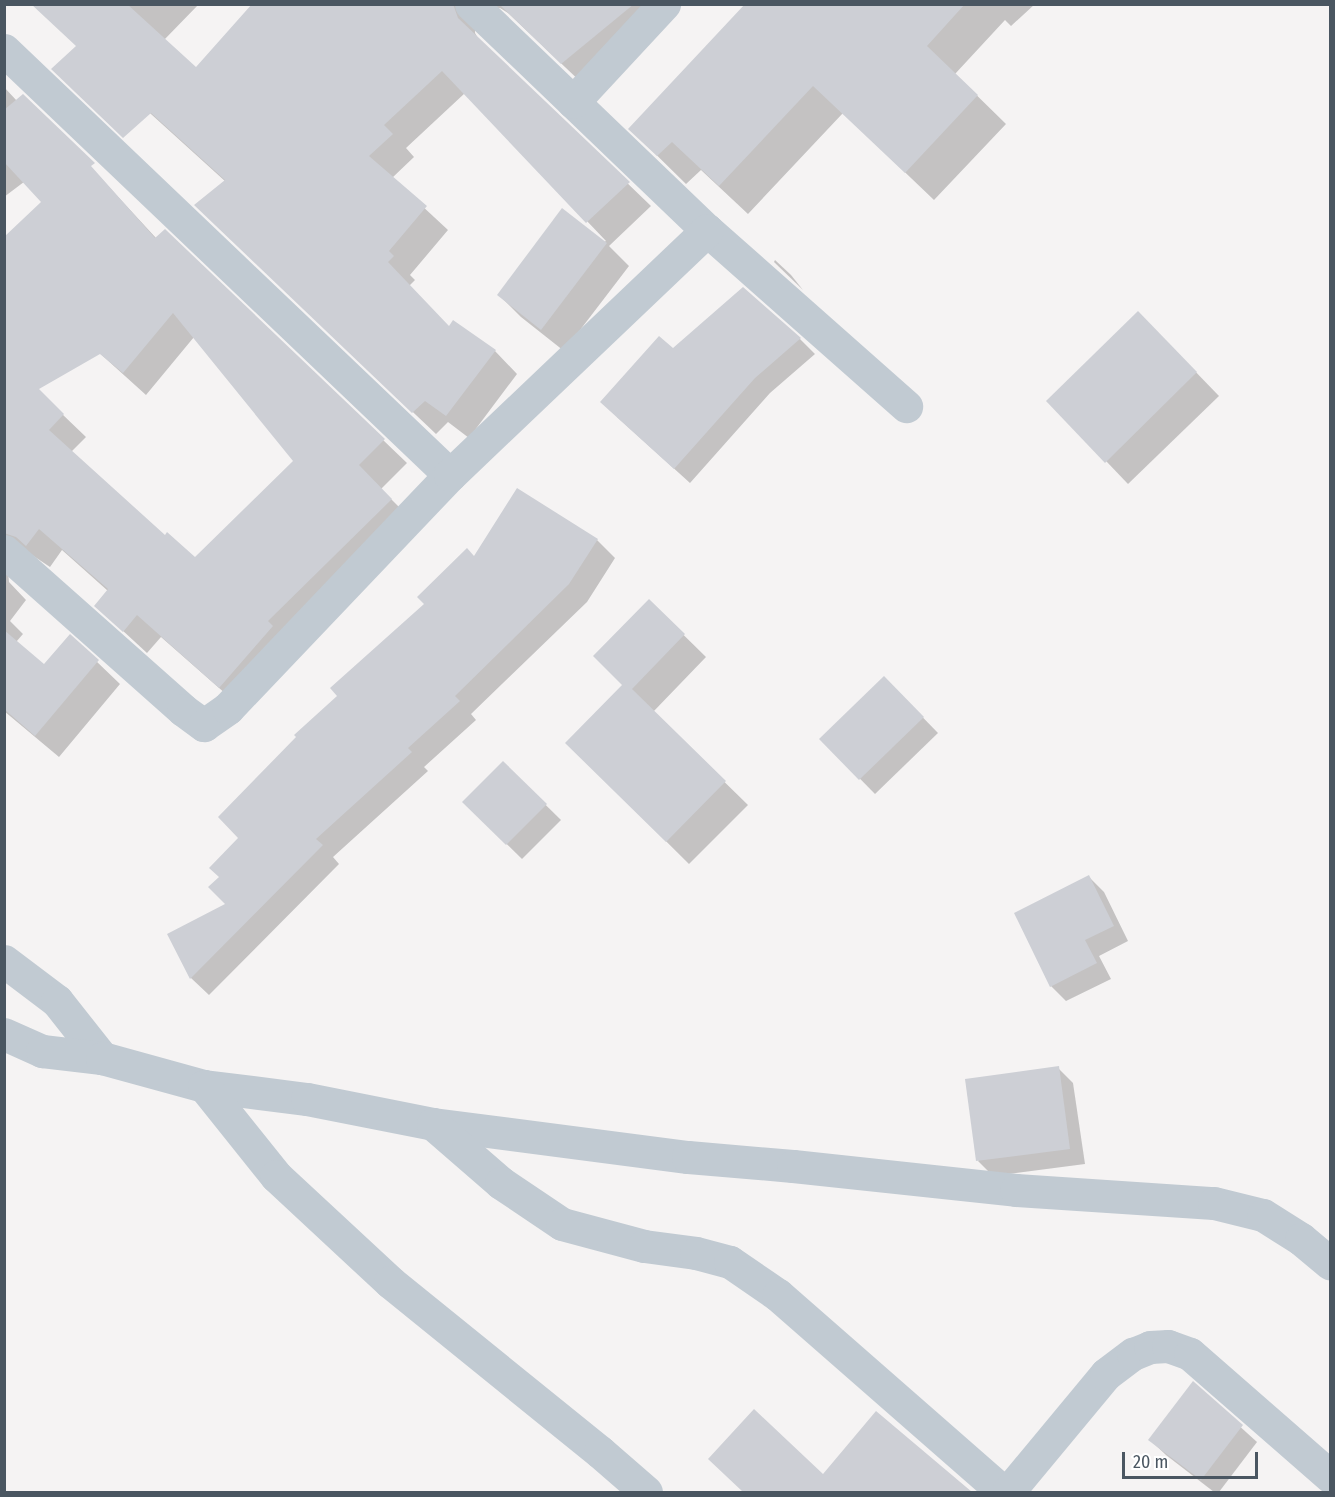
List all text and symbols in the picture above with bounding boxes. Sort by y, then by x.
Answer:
scale bar [1125,1440,1262,1478]
text: 20 m [1133,1451,1168,1473]

